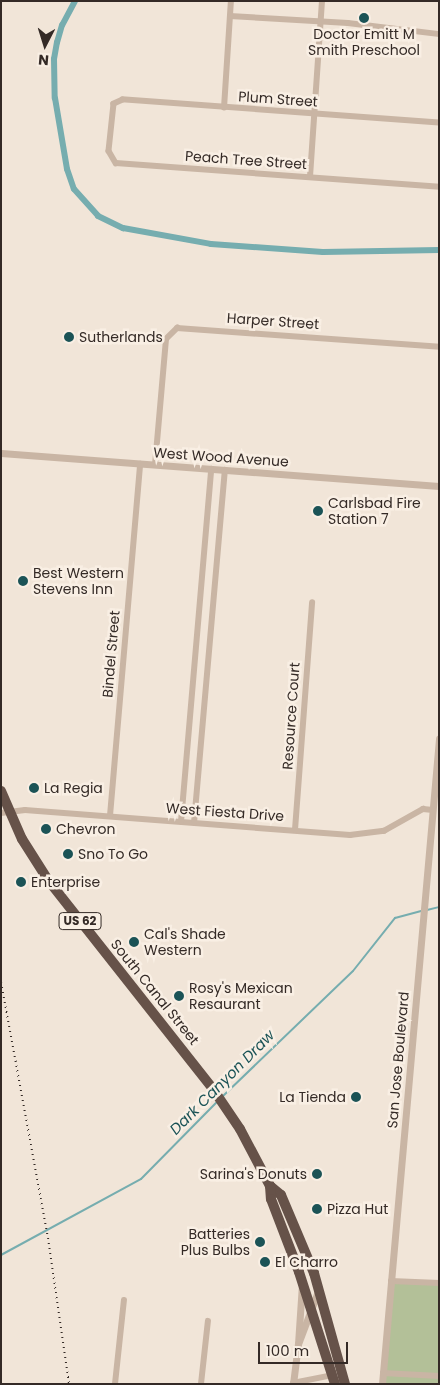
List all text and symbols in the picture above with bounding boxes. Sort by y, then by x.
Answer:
marker: Doctor Emitt M Smith Preschool [358,12,370,24]
north arrow [20,20,70,70]
place label: Doctor Emitt M Smith Preschool [308,26,420,58]
text: N [38,50,50,70]
street label: Plum Street [238,88,318,110]
street label: Peach Tree Street [184,147,308,173]
street label: Harper Street [226,309,320,333]
place label: Sutherlands [79,329,163,345]
marker: Sutherlands [63,331,75,343]
street label: West Wood Avenue [153,444,289,470]
place label: Carlsbad Fire Station 7 [328,495,421,528]
marker: Carlsbad Fire Station 7 [312,505,324,517]
place label: Best Western Stevens Inn [33,565,124,598]
marker: Best Western Stevens Inn [17,575,29,587]
street label: Bindel Street [99,610,123,698]
street label: Resource Court [279,662,303,770]
place label: La Regia [44,780,103,796]
marker: La Regia [28,782,40,794]
street label: West Fiesta Drive [165,799,285,825]
place label: Chevron [56,821,115,837]
marker: Chevron [40,823,52,835]
place label: Sno To Go [78,846,148,862]
marker: Sno To Go [62,848,74,860]
place label: Enterprise [31,874,100,890]
marker: Enterprise [15,876,27,888]
road number: US 62 [58,911,102,930]
place label: Cal's Shade Western [144,926,226,959]
street label: South Canal Street [107,936,203,1048]
marker: Cal's Shade Western [128,936,140,948]
place label: Rosy's Mexican Resaurant [189,980,293,1012]
marker: Rosy's Mexican Resaurant [173,990,185,1002]
street label: San Jose Boulevard [384,991,412,1129]
water label: Dark Canyon Draw [166,1026,278,1138]
place label: La Tienda [279,1089,346,1105]
marker: La Tienda [350,1091,362,1103]
place label: Sarina's Donuts [200,1166,307,1182]
marker: Sarina's Donuts [311,1168,323,1180]
place label: Pizza Hut [327,1201,388,1217]
marker: Pizza Hut [311,1203,323,1215]
place label: Batteries Plus Bulbs [181,1226,250,1258]
marker: Batteries Plus Bulbs [254,1236,266,1248]
place label: El Charro [275,1254,338,1270]
marker: El Charro [259,1256,271,1268]
scale bar [260,1332,350,1364]
text: 100 m [266,1340,309,1361]

